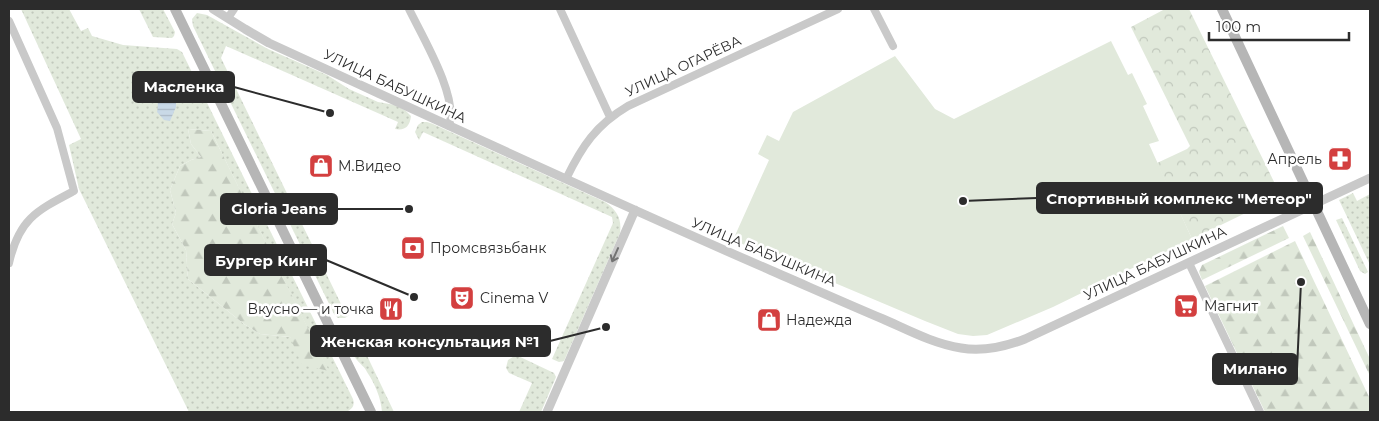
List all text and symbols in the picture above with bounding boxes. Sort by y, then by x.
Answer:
scale bar [1209,10,1349,42]
text: 100 m [1216,17,1261,36]
street label: УЛИЦА ОГАРЁВА [622,31,744,101]
street label: УЛИЦА БАБУШКИНА [321,45,470,127]
callout: Масленка [133,72,234,102]
text: Масленка [144,77,224,96]
pharmacy icon: Апрель [1327,146,1353,172]
place label: Апрель [1267,150,1322,168]
shop icon: М.Видео [308,153,334,179]
place label: М.Видео [338,157,401,175]
callout: Спортивный комплекс "Метеор" [1037,183,1322,213]
text: Спортивный комплекс "Метеор" [1046,189,1312,208]
callout: Gloria Jeans [221,194,337,224]
text: Gloria Jeans [231,199,327,218]
street label: УЛИЦА БАБУШКИНА [689,213,840,291]
street label: УЛИЦА БАБУШКИНА [1081,222,1230,304]
bank icon: Промсвязьбанк [400,235,426,261]
place label: Промсвязьбанк [430,239,546,257]
callout: Бургер Кинг [205,245,326,275]
one-way arrow [610,247,620,262]
text: Бургер Кинг [215,251,317,270]
theatre icon: Cinema V [449,285,475,311]
place label: Cinema V [480,289,548,307]
supermarket icon: Магнит [1173,293,1199,319]
restaurant icon: Вкусно — и точка [378,296,404,322]
place label: Магнит [1204,297,1258,315]
place label: Вкусно — и точка [247,300,374,318]
shop icon: Надежда [756,307,782,333]
place label: Надежда [786,311,852,329]
callout: Женская консультация №1 [311,326,550,356]
text: Женская консультация №1 [321,332,539,351]
callout: Милано [1213,354,1297,384]
text: Милано [1223,359,1287,378]

